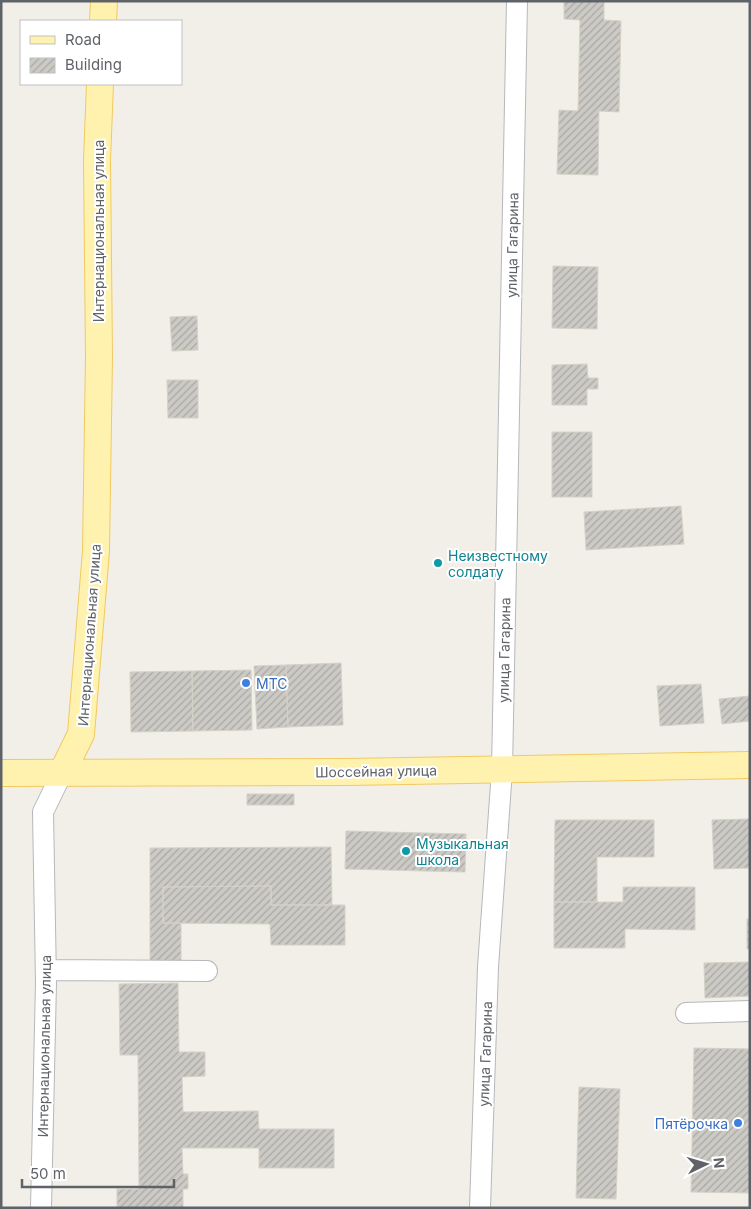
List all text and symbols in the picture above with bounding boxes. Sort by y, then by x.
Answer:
legend [20,20,182,85]
text: Road [65,30,101,49]
text: Building [65,55,122,74]
street label: Интернациональная улица [90,140,107,322]
street label: улица Гагарина [503,192,521,298]
street label: Интернациональная улица [74,543,104,727]
place label: Неизвестному солдату [448,547,548,580]
marker: Неизвестному солдату [432,557,444,569]
street label: улица Гагарина [495,597,513,703]
place label: МТС [256,675,288,692]
marker: МТС [240,677,252,689]
street label: Шоссейная улица [315,761,437,781]
place label: Музыкальная школа [416,835,509,868]
marker: Музыкальная школа [400,845,412,857]
street label: Интернациональная улица [34,955,54,1137]
street label: улица Гагарина [475,1001,495,1107]
place label: Пятёрочка [655,1115,728,1132]
marker: Пятёрочка [732,1117,744,1129]
north arrow [681,1139,731,1189]
scale bar [22,1156,175,1188]
text: N [711,1157,728,1169]
text: 50 m [30,1164,66,1183]

